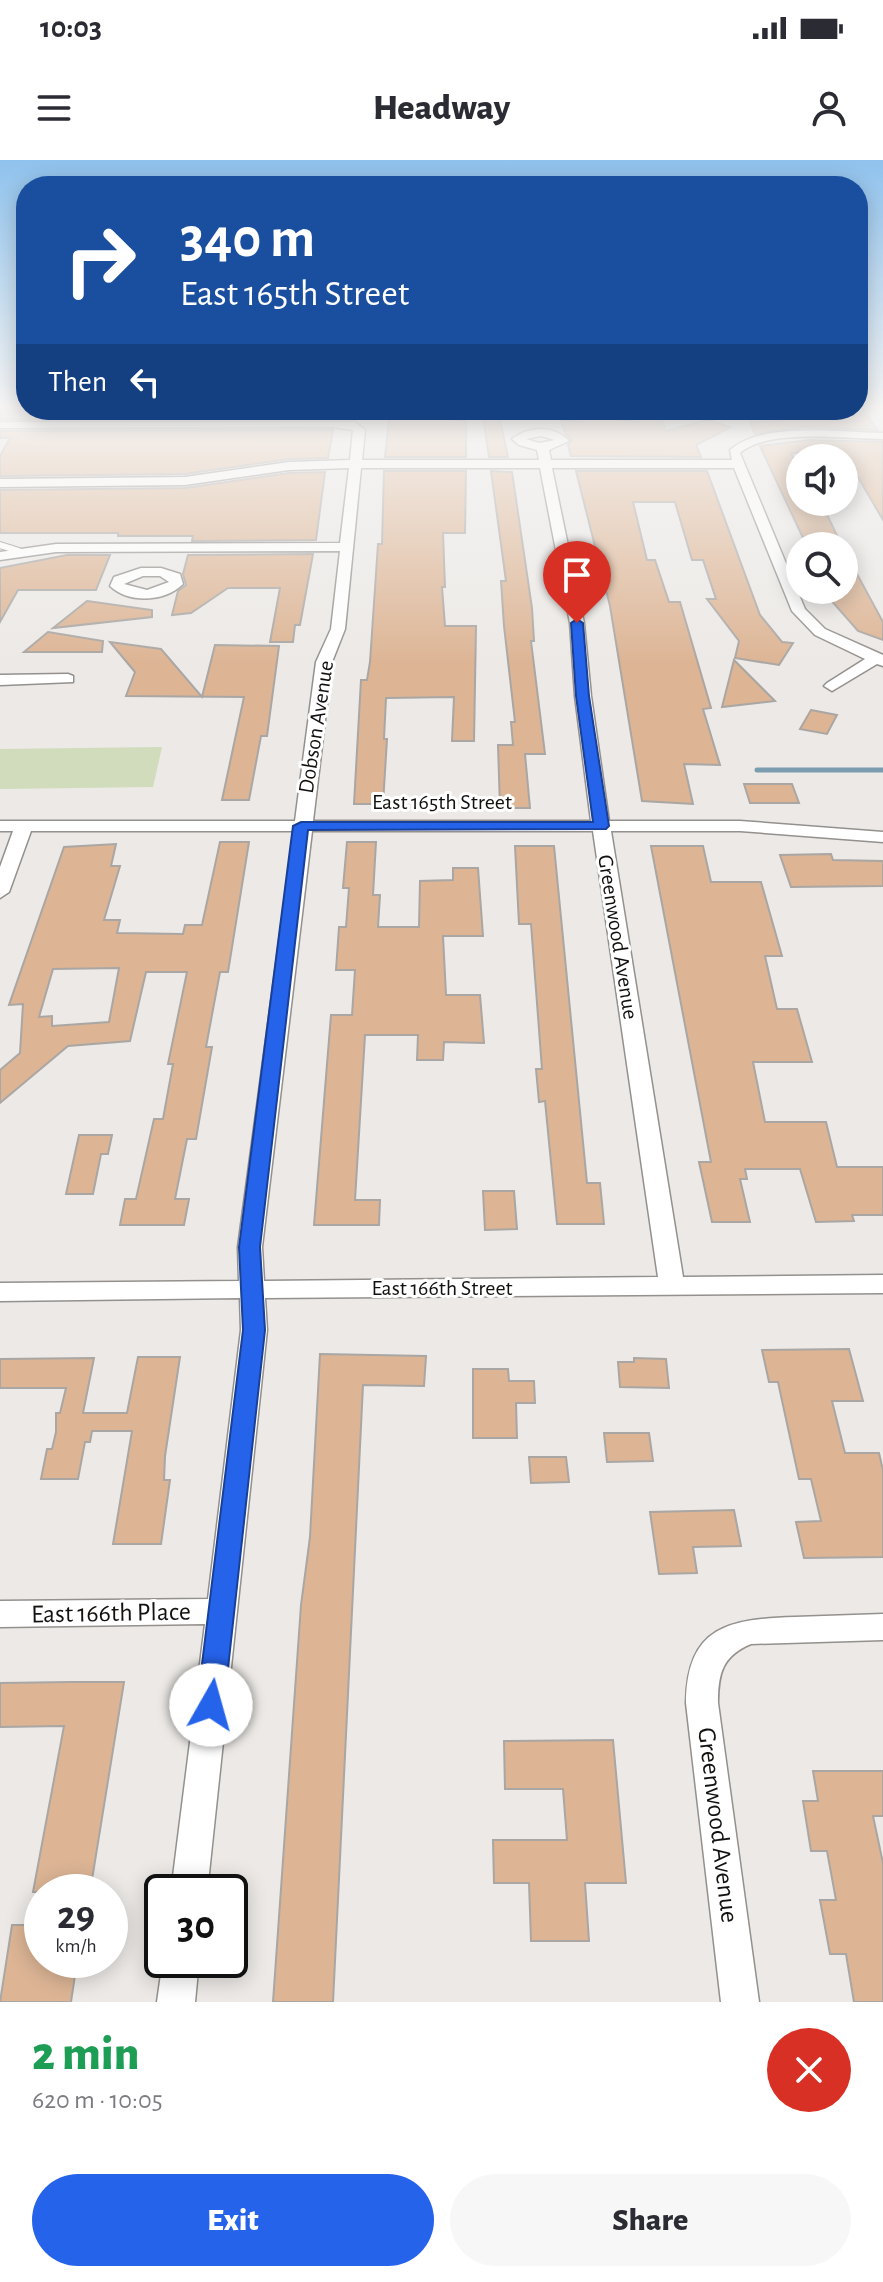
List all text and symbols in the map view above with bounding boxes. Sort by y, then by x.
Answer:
text: 10:03 [40,13,102,43]
icon: menu [32,86,76,130]
icon: person [807,86,851,130]
text: Headway [373,90,510,126]
icon: right [48,208,152,312]
text: 340 m [180,211,315,267]
text: East 165th Street [180,276,409,312]
icon: left [123,360,167,404]
text: Then [48,367,107,397]
map controls [786,444,858,604]
button: sound [786,444,858,516]
button: search [786,532,858,604]
pin [543,541,611,623]
icon: arrive [555,553,599,597]
street label: Dobson Avenue [295,659,337,795]
street label: East 165th Street [372,791,512,813]
street label: Greenwood Avenue [594,853,642,1021]
street label: East 166th Street [371,1277,513,1299]
street label: East 166th Place [31,1599,191,1627]
position arrow [169,1663,253,1747]
street label: Greenwood Avenue [693,1726,743,1924]
speed limit sign: 30 [144,1874,248,1978]
text: 29 [57,1896,95,1936]
text: km/h [55,1936,97,1956]
button: close [767,2028,851,2112]
text: 2 min [32,2031,140,2079]
text: 620 m · 10:05 [32,2087,163,2113]
button: Exit [32,2174,434,2266]
button: Share [450,2174,851,2266]

